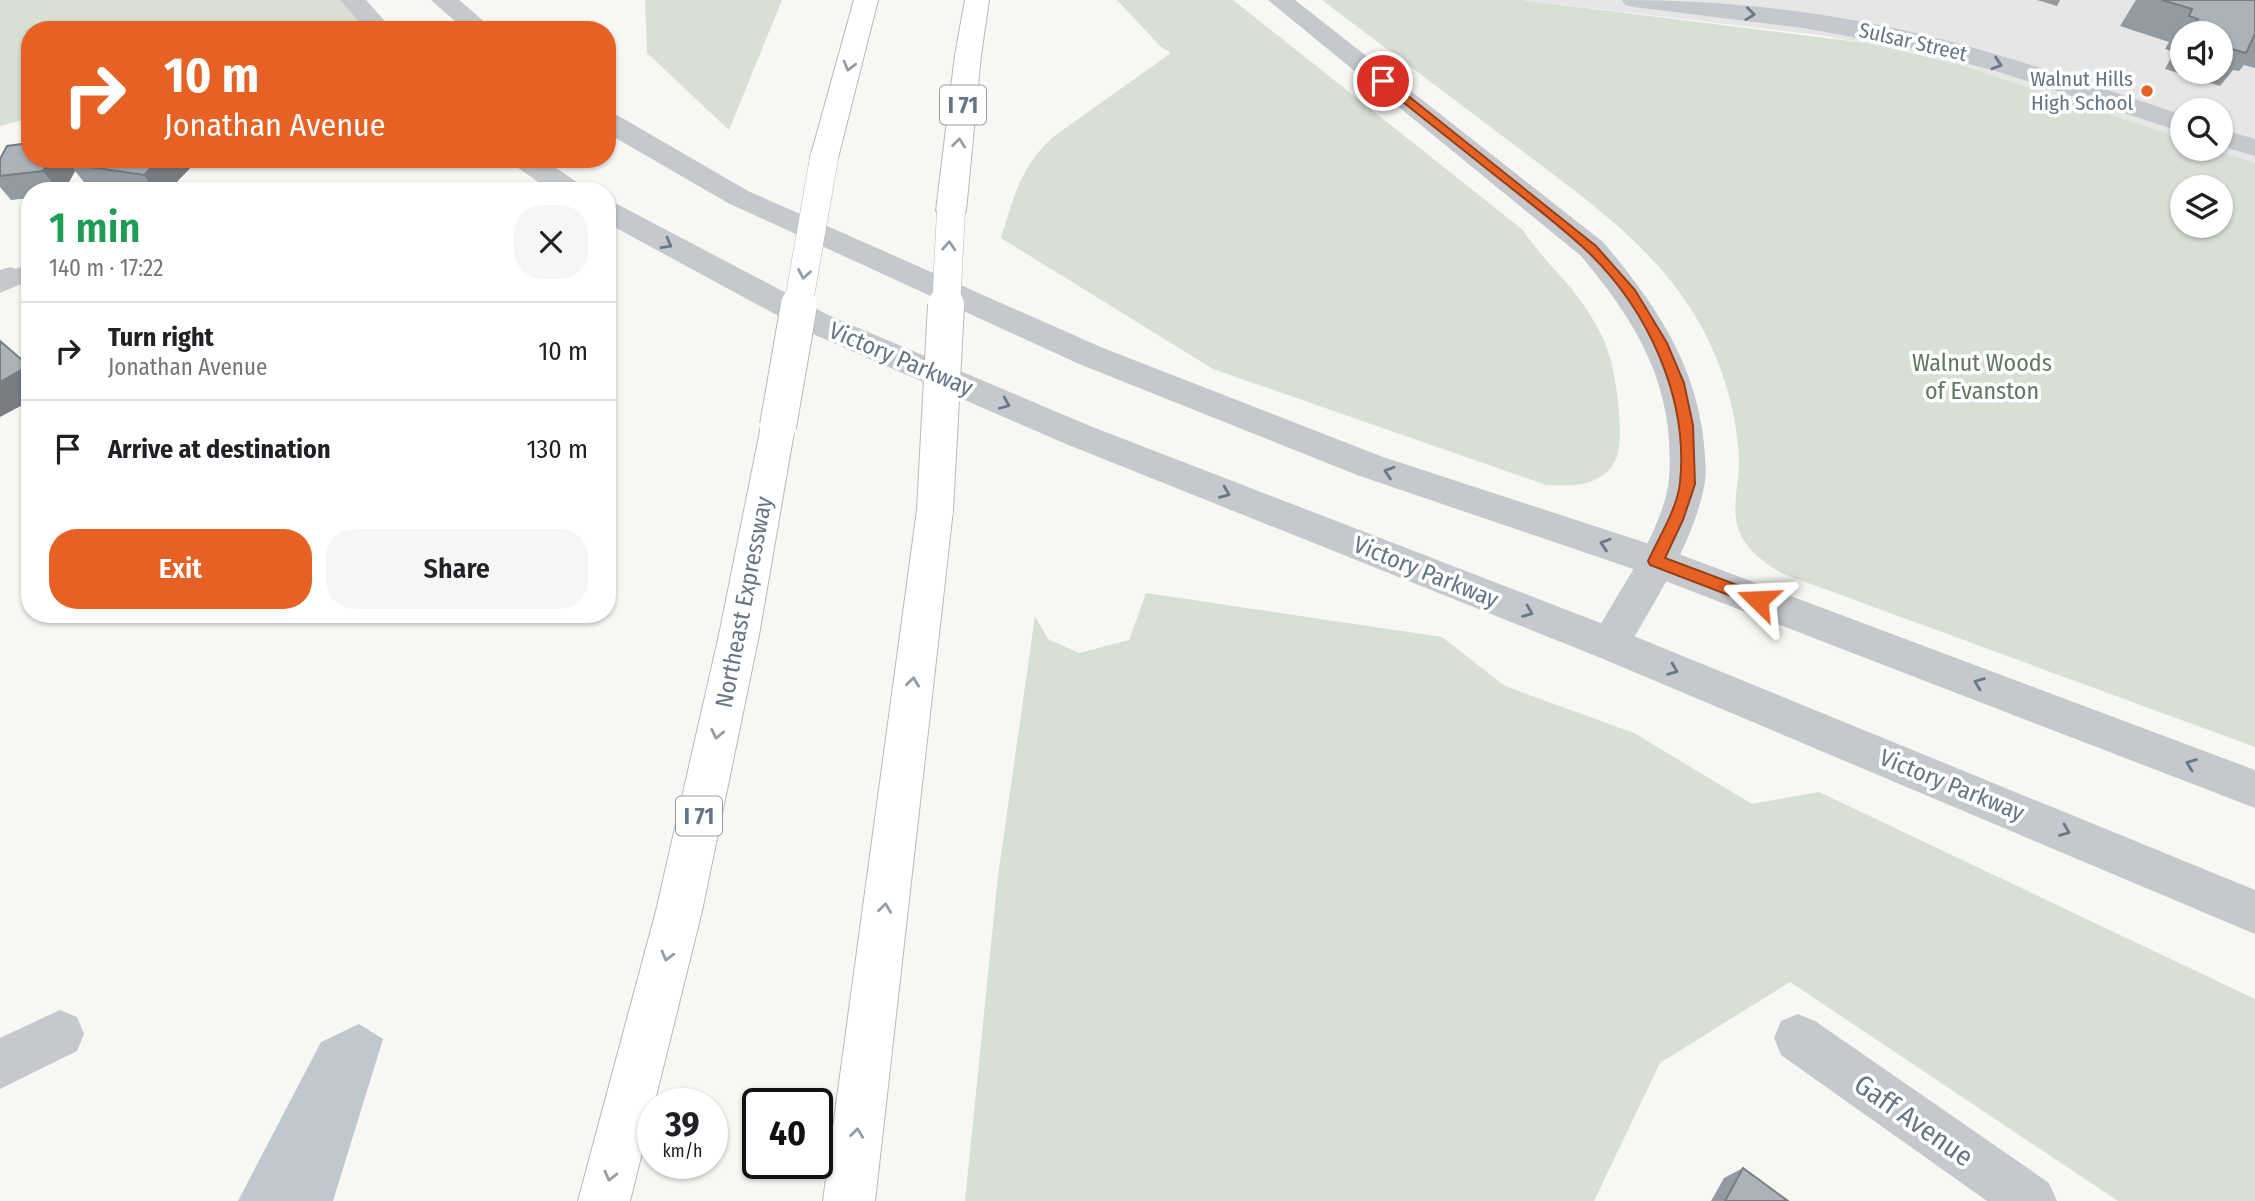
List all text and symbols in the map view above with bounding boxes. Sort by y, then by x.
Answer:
one-way arrow [1745,6,1756,21]
street label: Sulsar Street [1857,17,1970,67]
map controls [2170,21,2233,238]
button: sound [2170,21,2233,84]
text: 10 m [164,46,259,105]
icon: right [49,49,140,140]
pin [1353,51,1413,111]
one-way arrow [1991,55,2003,70]
one-way arrow [843,60,857,72]
icon: arrive [1364,62,1402,100]
place label: Walnut Hills High School [2030,66,2133,116]
marker: Walnut Hills High School [2139,83,2155,99]
road number: I 71 [940,86,986,124]
button: search [2170,98,2233,161]
text: Jonathan Avenue [164,106,386,144]
one-way arrow [951,137,966,149]
button: layers [2170,175,2233,238]
text: 1 min [49,203,140,253]
button: close [514,205,588,279]
one-way arrow [660,236,672,249]
one-way arrow [942,240,957,251]
text: 140 m · 17:22 [49,254,163,282]
one-way arrow [797,268,812,280]
street label: Victory Parkway [825,316,977,402]
text: Turn right [108,322,214,353]
icon: right [49,332,87,370]
text: 10 m [538,336,588,367]
park label: Walnut Woods of Evanston [1912,349,2052,405]
text: Jonathan Avenue [108,353,267,381]
one-way arrow [998,396,1011,410]
icon: arrive [49,430,87,468]
text: Arrive at destination [108,434,331,465]
text: 130 m [526,434,588,465]
one-way arrow [1383,466,1396,480]
one-way arrow [1219,485,1231,499]
street label: Northeast Expressway [710,494,778,710]
button: Exit [49,529,312,609]
button: Share [326,529,588,609]
street label: Victory Parkway [1350,530,1503,614]
one-way arrow [1599,538,1611,552]
position arrow [1721,563,1795,637]
one-way arrow [1522,604,1534,618]
one-way arrow [1666,662,1678,676]
one-way arrow [906,676,921,688]
one-way arrow [1973,678,1985,692]
one-way arrow [711,728,726,740]
street label: Victory Parkway [1876,743,2029,827]
one-way arrow [2186,758,2198,772]
road number: I 71 [676,796,722,836]
one-way arrow [2058,823,2070,837]
one-way arrow [878,902,893,913]
one-way arrow [661,949,675,961]
street label: Gaff Avenue [1848,1067,1980,1173]
speed limit sign: 40 [742,1088,833,1179]
text: 39 [665,1103,700,1145]
one-way arrow [850,1127,865,1139]
text: km/h [662,1140,703,1162]
one-way arrow [604,1170,618,1182]

